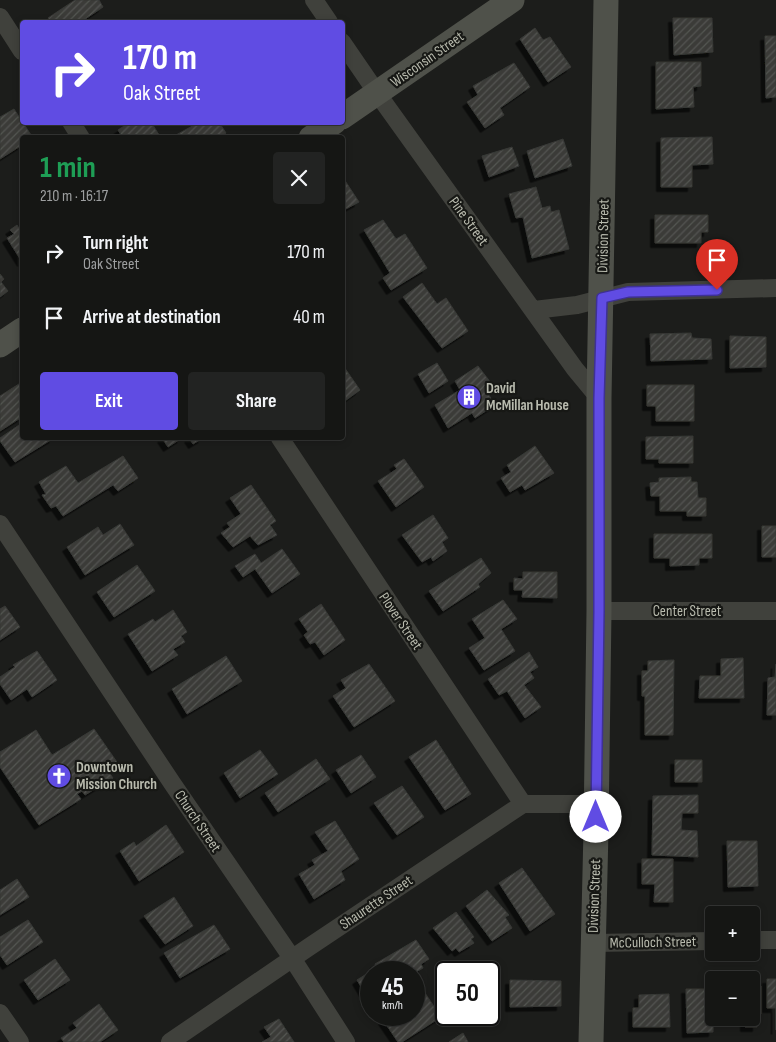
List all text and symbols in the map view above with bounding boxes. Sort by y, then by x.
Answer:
street label: Wisconsin Street [387,27,468,92]
text: 170 m [123,37,197,80]
icon: right [40,40,105,105]
text: Oak Street [123,80,200,107]
text: 1 min [40,150,96,186]
button: close [273,152,325,204]
text: 210 m · 16:17 [40,187,108,206]
street label: Pine Street [445,193,493,250]
street label: Division Street [593,199,614,273]
text: Turn right [83,232,148,255]
icon: right [40,239,68,267]
pin [696,239,738,290]
text: 170 m [287,241,325,264]
icon: arrive [703,246,731,274]
text: Oak Street [83,255,139,274]
icon: arrive [40,304,68,332]
text: Arrive at destination [83,306,221,329]
text: 40 m [293,306,325,329]
button: Exit [40,372,178,430]
button: Share [188,372,325,430]
place label: David McMillan House [486,379,569,415]
building icon: David McMillan House [456,384,482,410]
street label: Plover Street [374,589,427,654]
street label: Center Street [653,602,722,621]
place label: Downtown Mission Church [76,758,157,794]
church icon: Downtown Mission Church [46,763,72,789]
street label: Church Street [170,787,225,856]
position arrow [569,790,621,842]
street label: Division Street [584,858,605,933]
street label: Shaurette Street [336,871,417,934]
map controls [705,906,760,1026]
button: + [705,906,760,961]
street label: McCulloch Street [610,932,697,953]
speed limit sign: 50 [435,961,500,1026]
button: − [705,971,760,1026]
text: 45 [381,972,404,1003]
text: km/h [382,998,403,1013]

